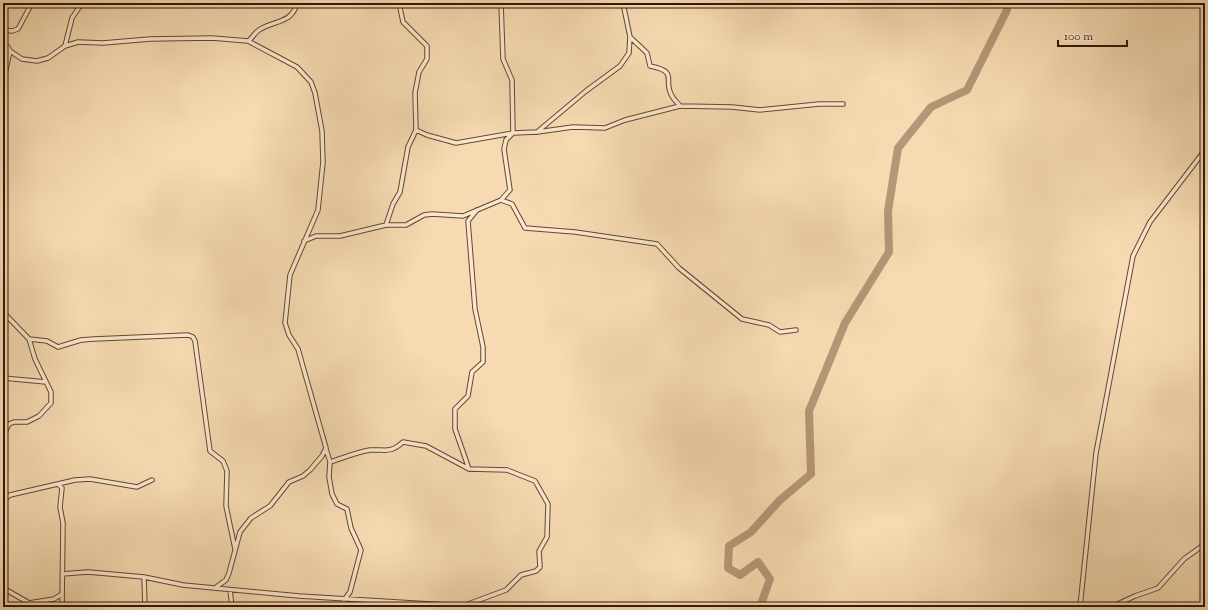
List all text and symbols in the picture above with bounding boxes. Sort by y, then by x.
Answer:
scale bar [1058,22,1127,48]
text: 100 m [1064,28,1093,46]

